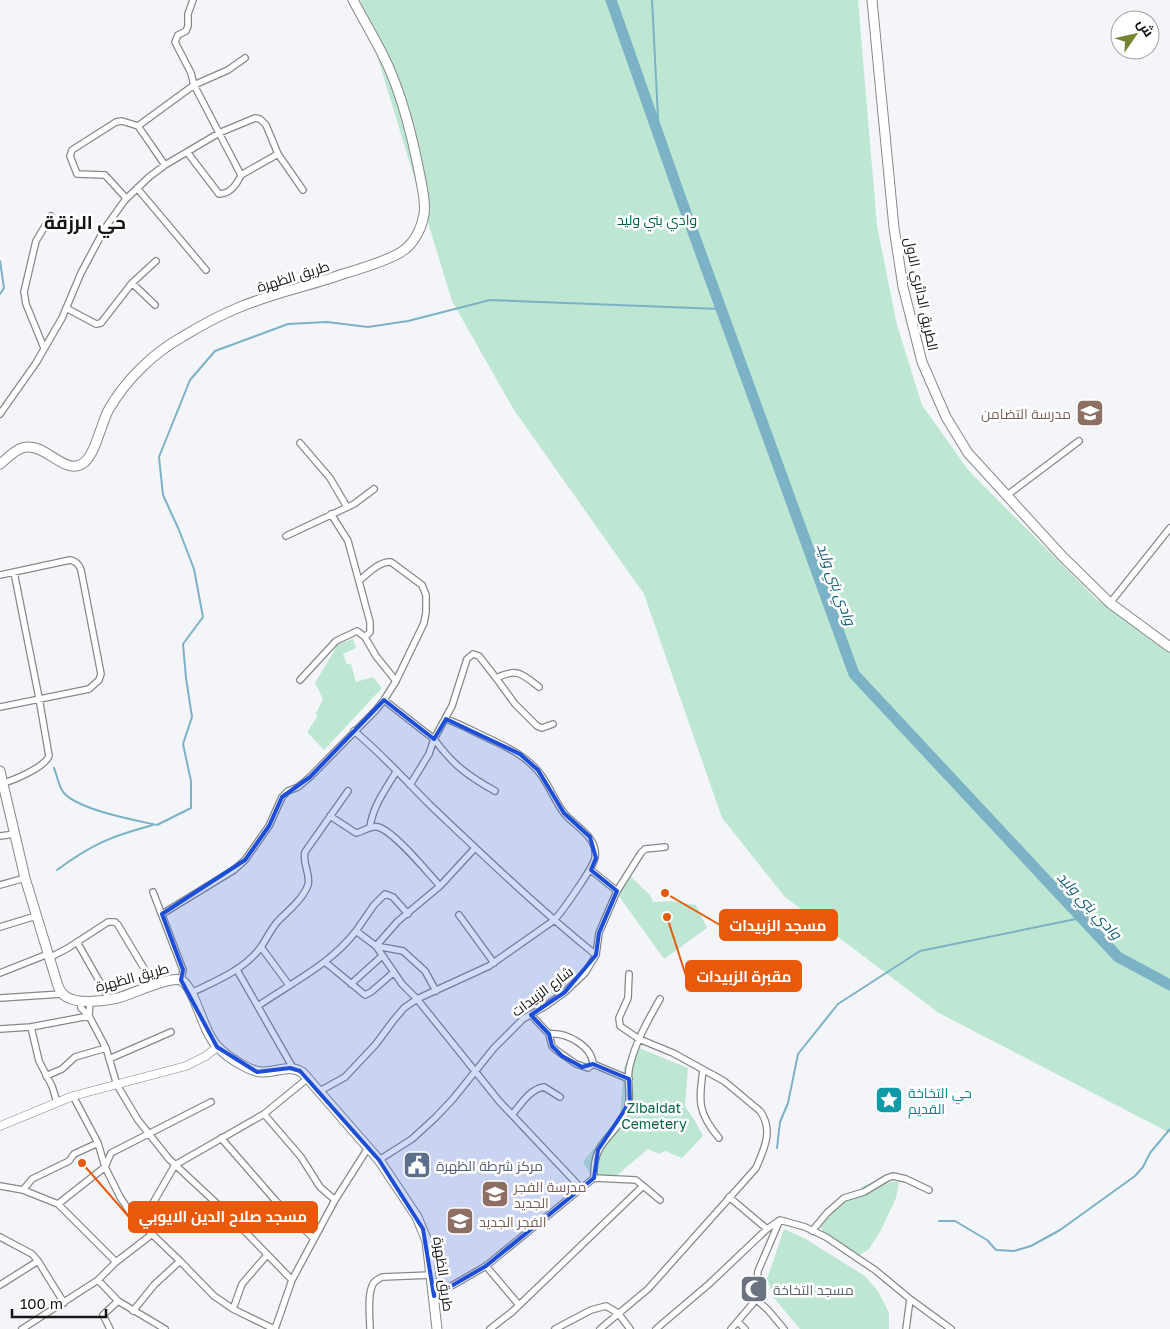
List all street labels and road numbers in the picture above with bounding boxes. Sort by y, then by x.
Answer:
street label: الطريق الدائري الاول [898,236,942,353]
street label: طريق الظهرة [255,257,332,296]
street label: طريق الظهرة [93,959,171,996]
street label: شارع الزبيدات [508,962,577,1020]
street label: طريق الظهرة [429,1236,458,1313]

